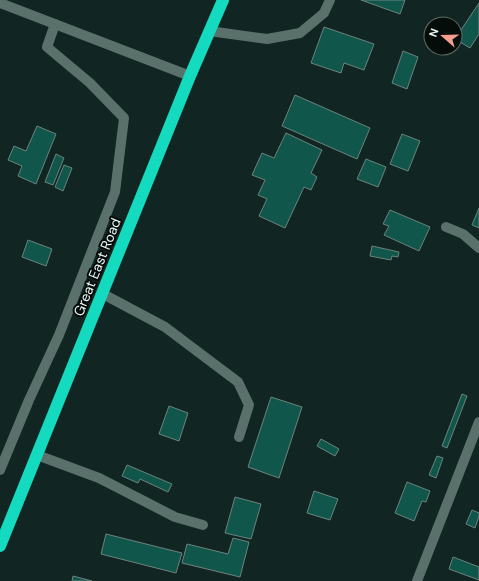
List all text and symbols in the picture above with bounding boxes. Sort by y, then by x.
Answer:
north arrow [423,16,463,56]
text: N [426,26,442,39]
street label: Great East Road [69,215,125,319]

